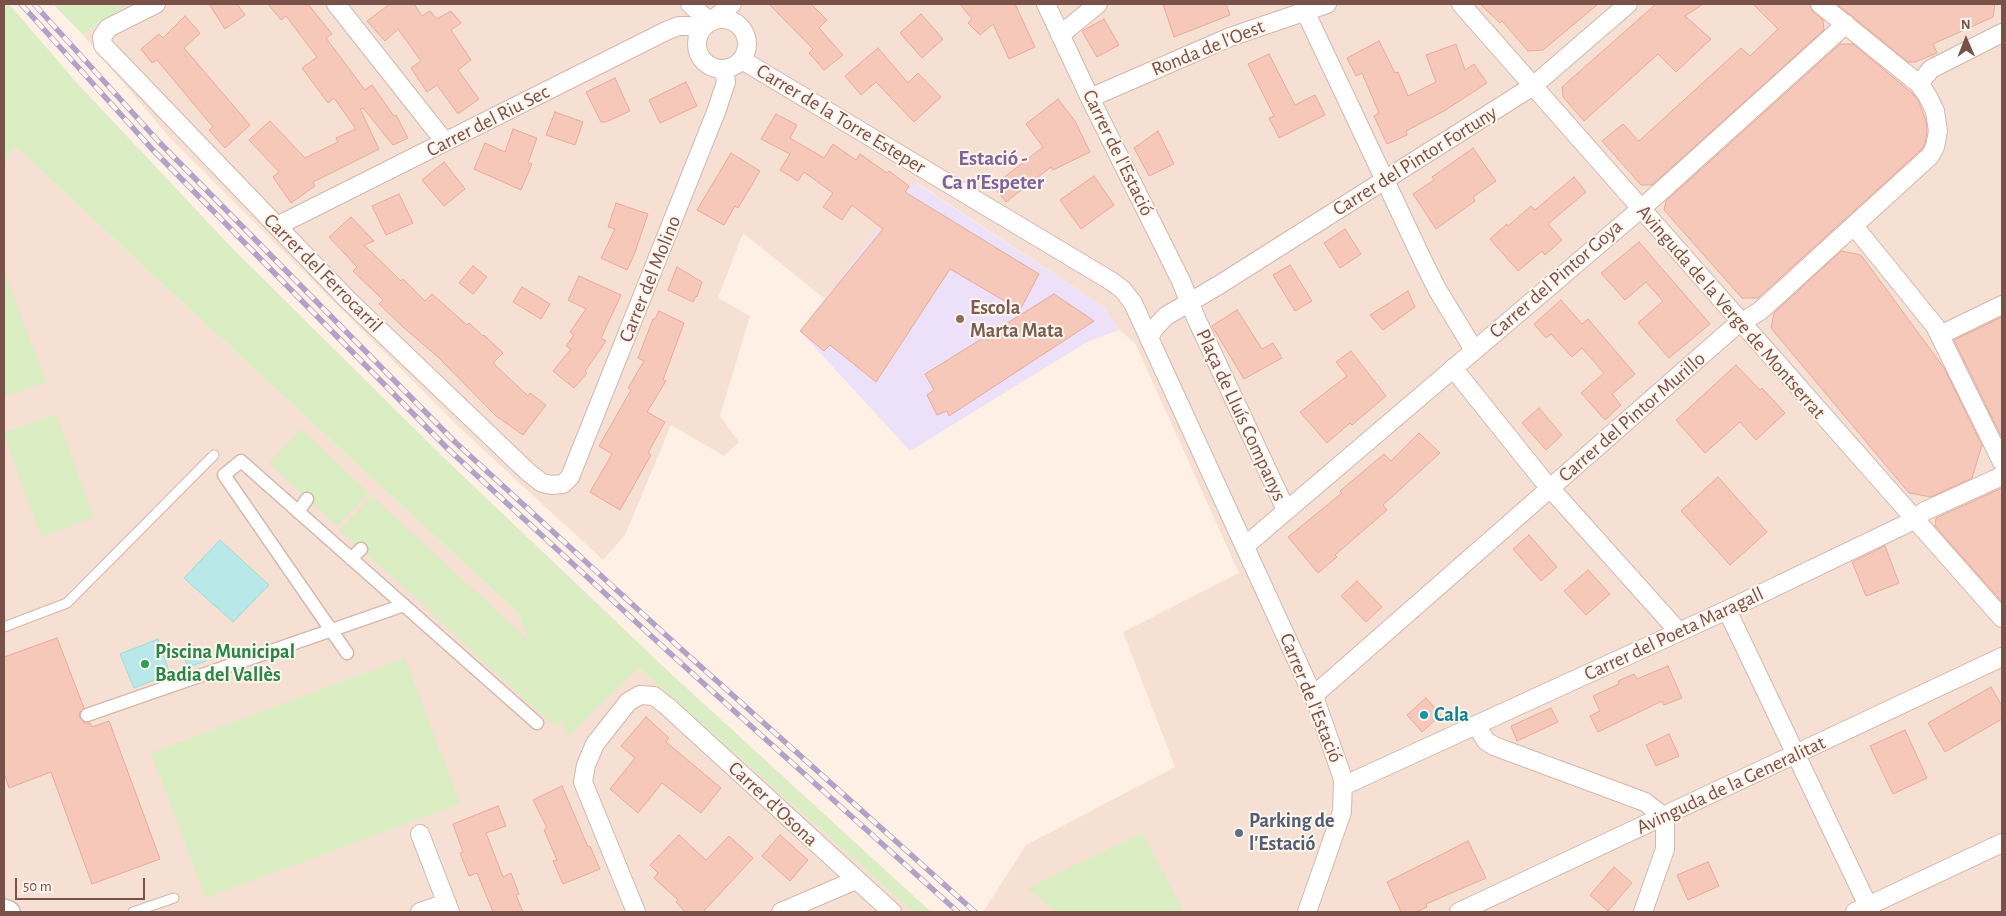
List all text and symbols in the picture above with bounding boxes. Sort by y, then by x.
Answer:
street label: Ronda de l'Oest [1148,14,1268,82]
north arrow [1941,15,1991,65]
text: N [1961,18,1971,32]
street label: Carrer de la Torre Esteper [752,59,930,179]
street label: Carrer del Riu Sec [423,80,553,162]
street label: Carrer de l'Estació [1077,86,1159,220]
street label: Carrer del Pintor Fortuny [1328,101,1502,221]
district label: Estació - Ca n'Espeter [942,146,1044,196]
street label: Avinguda de la Verge de Montserrat [1631,200,1831,424]
street label: Carrer del Ferrocarril [259,209,387,337]
street label: Carrer del Molino [614,212,686,346]
street label: Carrer del Pintor Goya [1484,215,1628,343]
place label: Escola Marta Mata [970,296,1063,343]
marker: Escola Marta Mata [954,313,966,325]
street label: Plaça de Lluís Companys [1191,325,1291,505]
street label: Carrer del Pintor Murillo [1554,347,1710,487]
street label: Carrer del Poeta Maragall [1580,582,1768,686]
street label: Carrer de l'Estació [1274,630,1348,766]
place label: Piscina Municipal Badia del Vallès [155,640,295,687]
marker: Piscina Municipal Badia del Vallès [139,658,151,670]
place label: Cala [1434,703,1469,727]
marker: Cala [1418,709,1430,721]
street label: Avinguda de la Generalitat [1633,731,1829,839]
street label: Carrer d'Osona [723,756,823,852]
place label: Parking de l'Estació [1249,809,1335,856]
marker: Parking de l'Estació [1233,827,1245,839]
scale bar [18,868,148,900]
text: 50 m [23,879,52,894]

